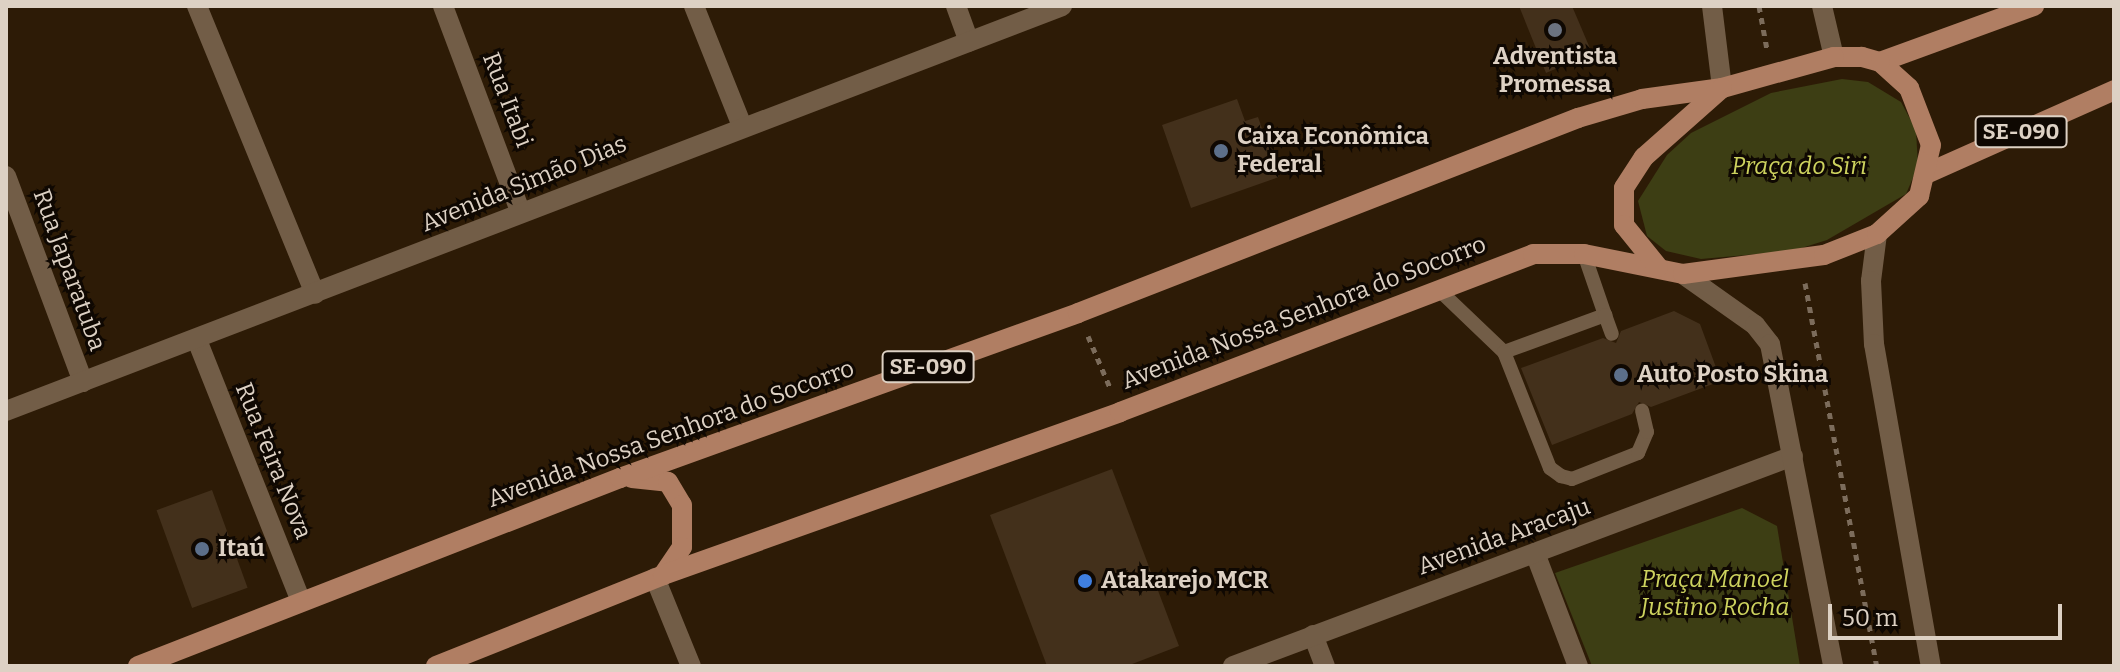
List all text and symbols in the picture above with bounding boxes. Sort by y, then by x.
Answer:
marker: Adventista Promessa [1546,21,1564,39]
place label: Adventista Promessa [1493,43,1617,99]
street label: Rua Itabi [476,49,538,151]
road number: SE-090 [1973,114,2069,150]
place label: Caixa Econômica Federal [1237,123,1429,179]
street label: Avenida Simão Dias [417,130,631,238]
marker: Caixa Econômica Federal [1212,142,1230,160]
park label: Praça do Siri [1731,153,1867,181]
street label: Rua Japaratuba [26,185,112,355]
street label: Avenida Nossa Senhora do Socorro [1118,230,1490,396]
road number: SE-090 [880,349,976,385]
street label: Avenida Nossa Senhora do Socorro [484,354,858,514]
place label: Auto Posto Skina [1637,361,1828,389]
marker: Auto Posto Skina [1612,366,1630,384]
street label: Rua Feira Nova [229,379,317,543]
street label: Avenida Aracaju [1414,492,1594,582]
place label: Itaú [218,535,265,563]
marker: Itaú [193,540,211,558]
park label: Praça Manoel Justino Rocha [1640,566,1790,622]
place label: Atakarejo MCR [1101,567,1269,595]
marker: Atakarejo MCR [1076,572,1094,590]
scale bar [1832,588,2066,638]
text: 50 m [1842,604,1898,632]

